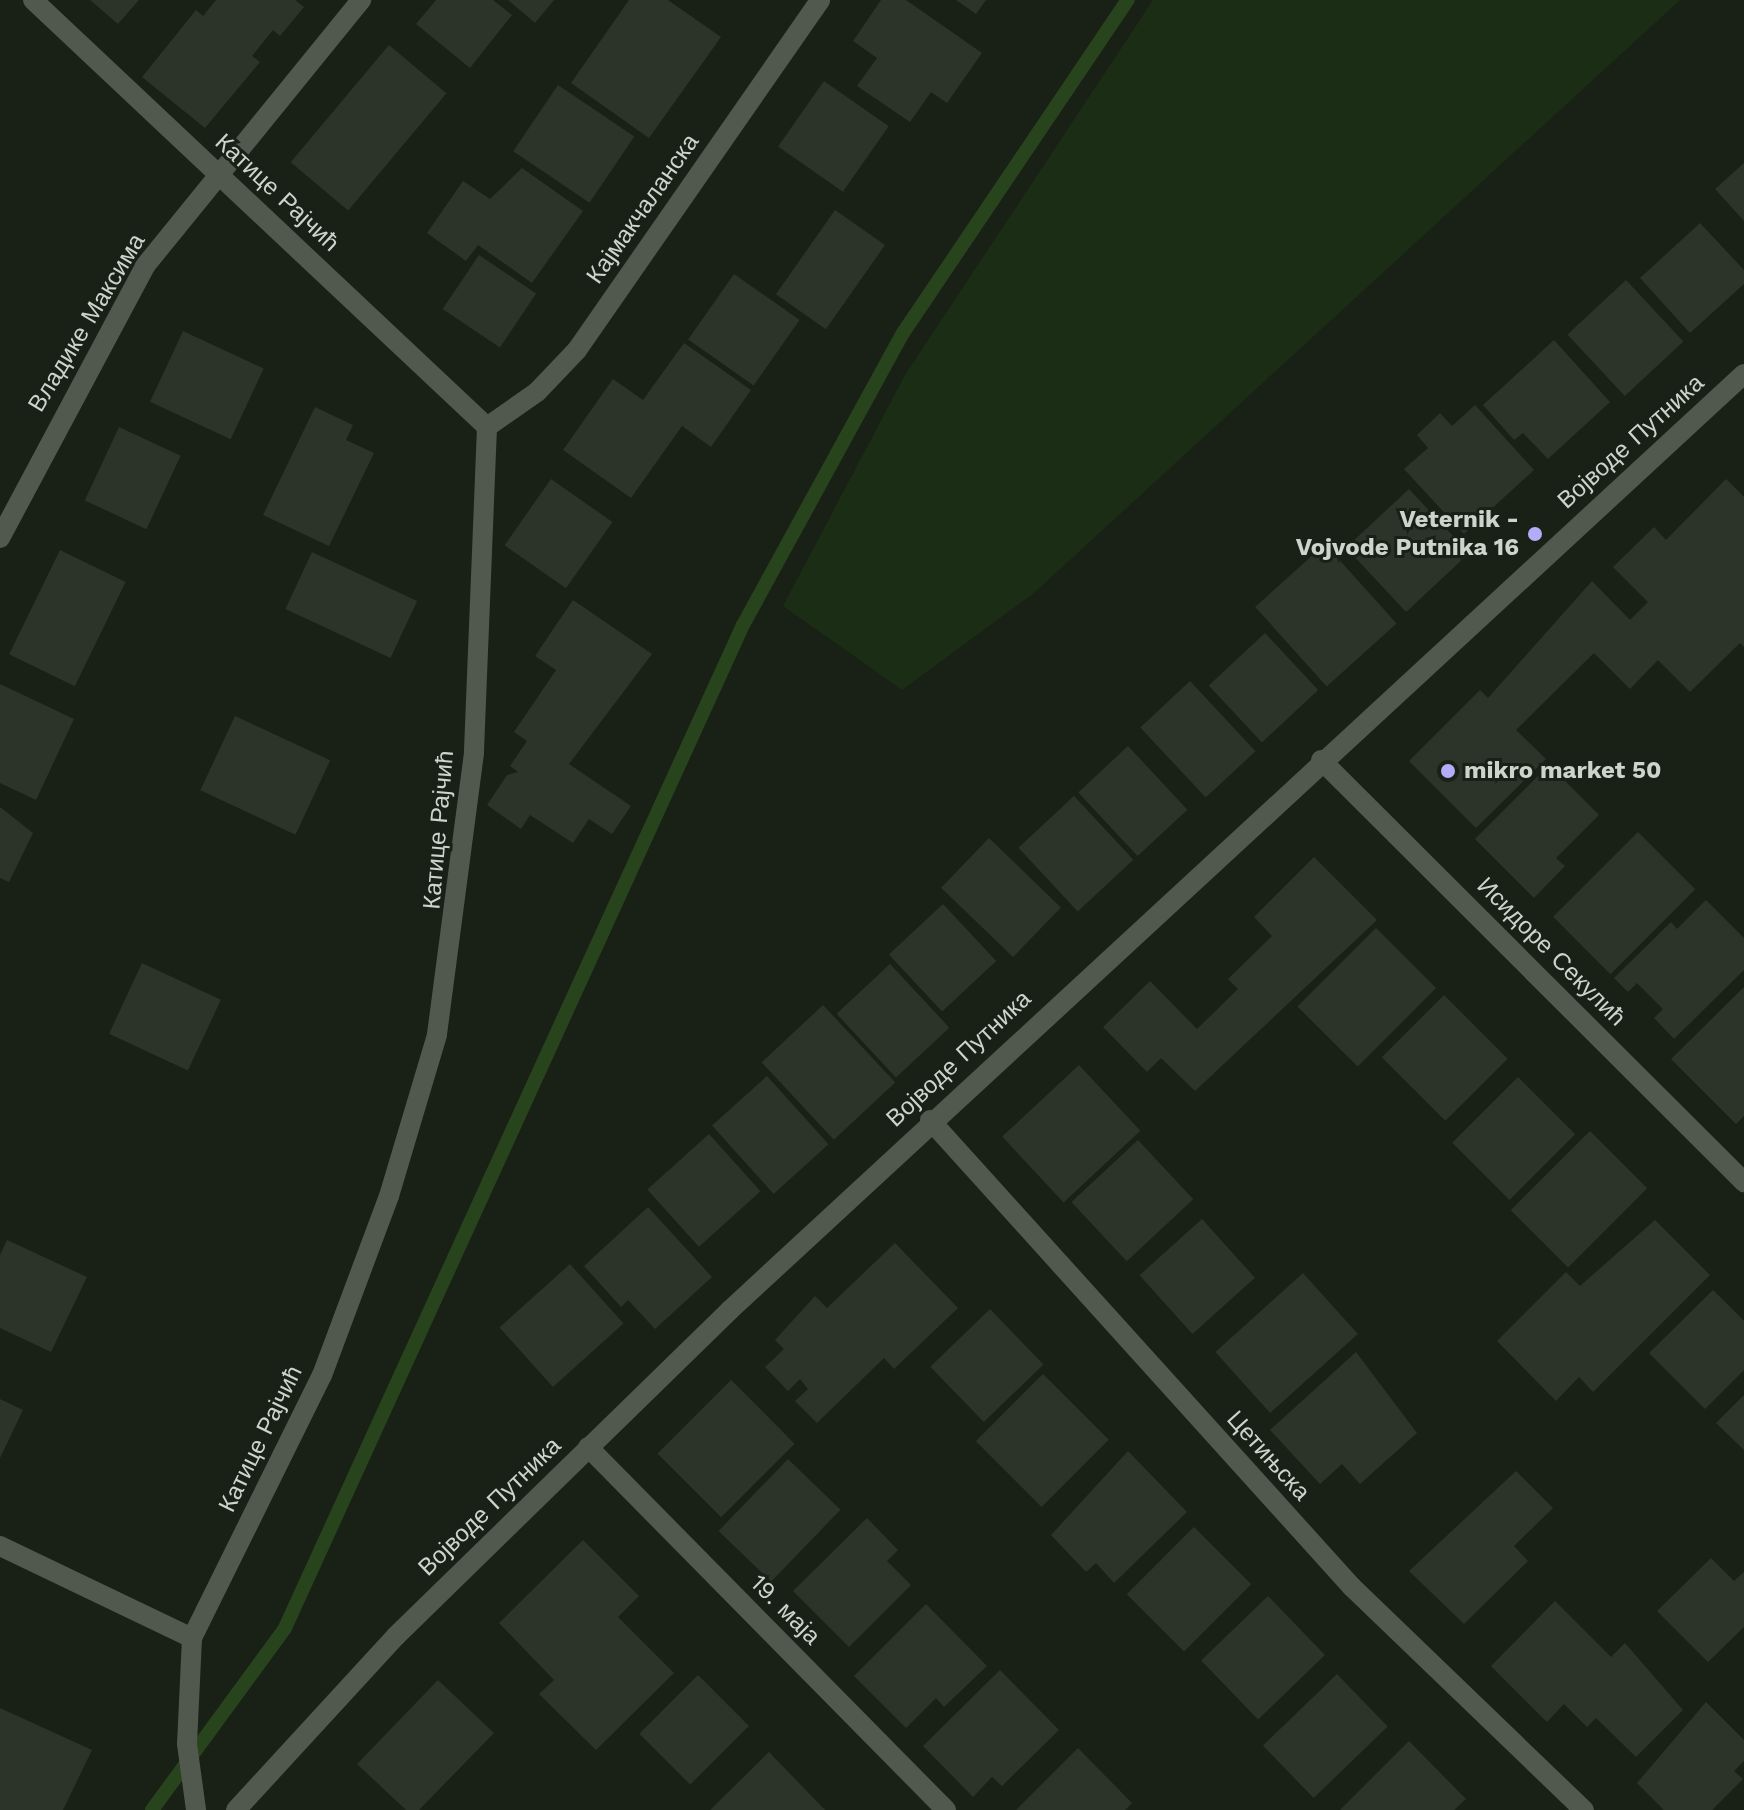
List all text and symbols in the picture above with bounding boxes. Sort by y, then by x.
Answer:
street label: Катице Рајчић [209,128,345,258]
street label: Кајмакчаланска [581,129,705,289]
street label: Владике Максима [22,229,152,417]
street label: Војводе Путника [1552,369,1710,515]
place label: Veternik - Vojvode Putnika 16 [1295,506,1519,562]
marker: Veternik - Vojvode Putnika 16 [1526,525,1544,543]
street label: Катице Рајчић [418,749,460,911]
place label: mikro market 50 [1464,757,1662,785]
marker: mikro market 50 [1439,762,1457,780]
street label: Исидоре Секулић [1471,872,1631,1032]
street label: Војводе Путника [881,985,1037,1133]
street label: Катице Рајчић [213,1361,309,1517]
street label: Цетињска [1220,1405,1316,1507]
street label: Војводе Путника [413,1432,567,1582]
street label: 19. маја [744,1569,826,1651]

